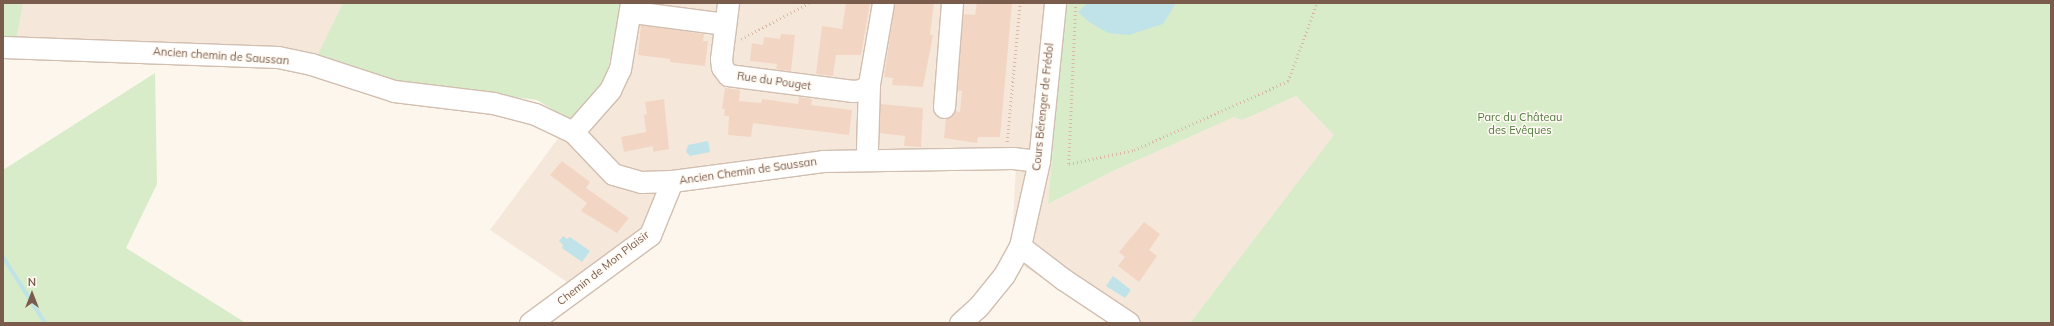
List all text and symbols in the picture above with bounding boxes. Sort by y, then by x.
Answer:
street label: Cours Bérenger de Frédol [1030,43,1056,171]
street label: Ancien chemin de Saussan [152,45,290,67]
street label: Rue du Pouget [736,69,812,93]
park label: Parc du Château des Evêques [1478,111,1562,137]
street label: Ancien Chemin de Saussan [678,155,818,187]
street label: Chemin de Mon Plaisir [554,228,652,308]
north arrow [12,274,52,314]
text: N [28,275,36,289]

